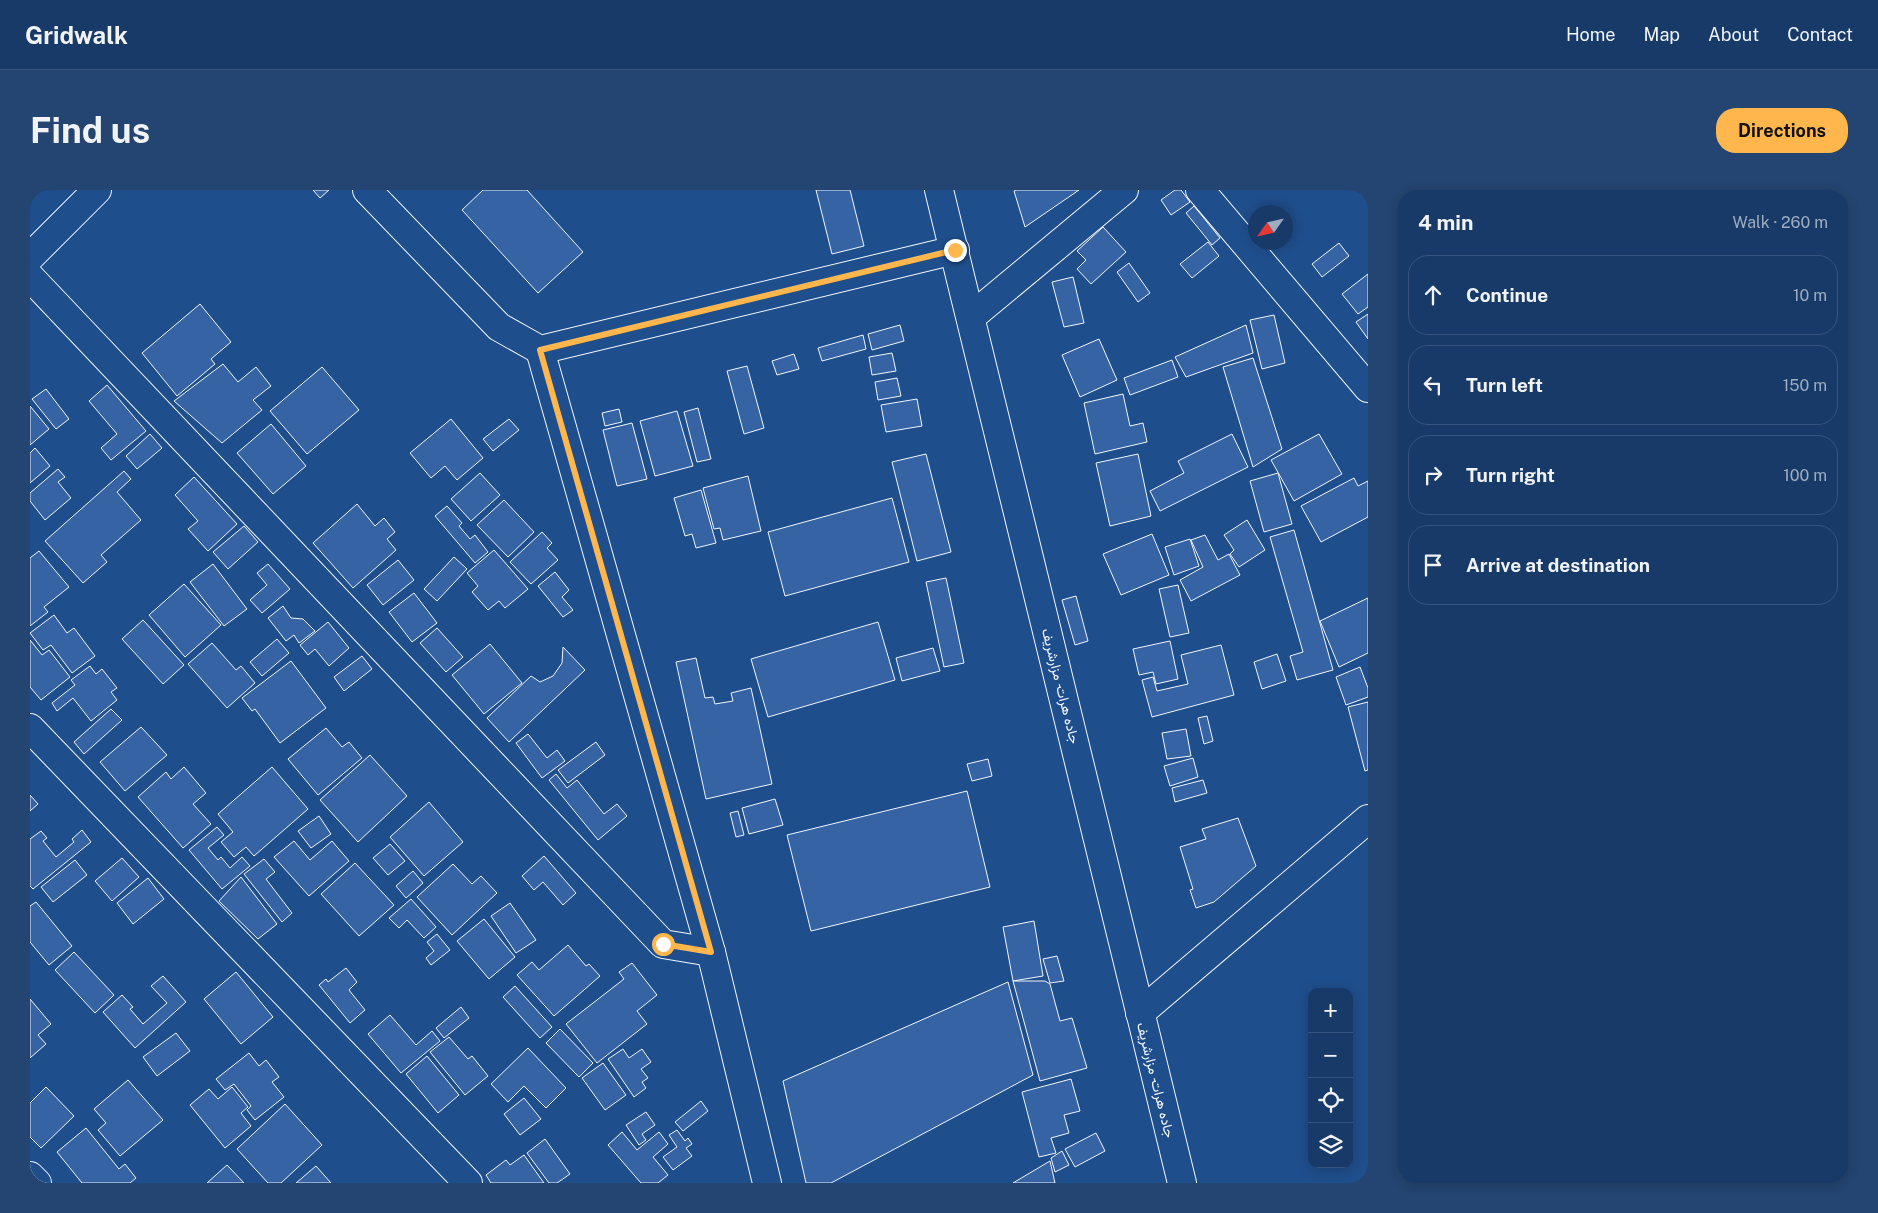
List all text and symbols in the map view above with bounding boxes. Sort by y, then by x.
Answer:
text: Gridwalk [25,21,128,49]
text: Home [1566,24,1616,45]
text: Map [1644,24,1680,45]
text: About [1708,24,1759,45]
text: Contact [1787,24,1853,45]
button: Directions [1716,108,1848,153]
text: Find us [30,110,150,151]
north arrow [1248,205,1293,250]
text: 4 min [1418,210,1473,235]
text: Walk · 260 m [1733,213,1828,232]
route end [944,239,967,262]
icon: ahead [1419,281,1447,309]
text: Continue [1466,284,1548,306]
text: 10 m [1793,286,1827,305]
icon: left [1419,371,1447,399]
text: Turn left [1466,374,1543,396]
text: 150 m [1783,376,1827,395]
icon: right [1419,461,1447,489]
text: Turn right [1466,464,1555,486]
text: 100 m [1783,466,1827,485]
icon: arrive [1419,551,1447,579]
text: Arrive at destination [1466,554,1650,576]
street label: جاده هرات- مزارشریف [1038,627,1083,746]
route start [652,933,675,956]
map controls [1308,988,1353,1168]
button: + [1308,988,1353,1033]
street label: جاده هرات- مزارشریف [1133,1021,1178,1140]
button: − [1308,1033,1353,1078]
button: locate [1308,1078,1353,1123]
button: layers [1308,1123,1353,1168]

